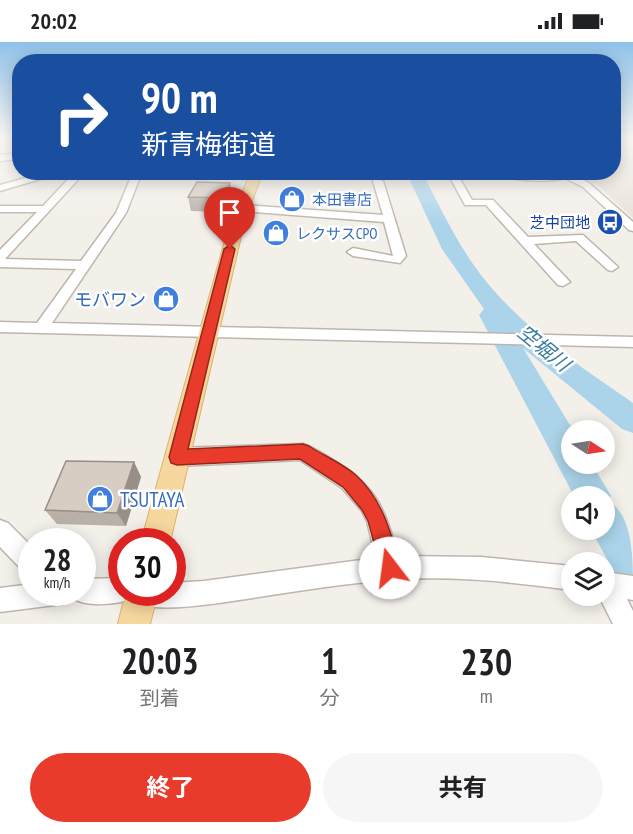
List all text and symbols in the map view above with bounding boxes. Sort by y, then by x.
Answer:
text: 20:02 [30,7,78,35]
text: 90 m [141,70,218,125]
icon: right [42,78,120,156]
text: 新青梅街道 [141,127,276,161]
shop icon: 本田書店 [277,184,307,214]
pin [204,187,255,249]
place label: 本田書店 [312,190,372,209]
icon: arrive [213,196,246,229]
bus stop icon: 芝中団地 [595,207,625,237]
place label: 芝中団地 [530,213,590,232]
shop icon: レクサスCPO [261,218,291,248]
place label: レクサスCPO [296,224,377,243]
shop icon: モバワン [151,284,181,314]
place label: モバワン [74,288,146,311]
water label: 空堀川 [513,319,577,378]
north arrow [561,420,615,474]
map controls [561,420,615,606]
shop icon: TSUTAYA [85,484,115,514]
place label: TSUTAYA [120,486,185,513]
button: sound [561,486,615,540]
speed limit sign: 30 [108,528,186,606]
position arrow [358,536,422,600]
text: 28 [43,540,71,579]
button: layers [561,552,615,606]
text: km/h [44,573,70,592]
text: 20:03 [121,637,199,684]
text: 1 [321,637,338,684]
text: 230 [461,638,512,685]
text: m [480,683,493,709]
text: 到着 [140,685,180,711]
text: 分 [320,685,340,711]
button: 終了 [30,753,311,822]
button: 共有 [323,753,603,822]

